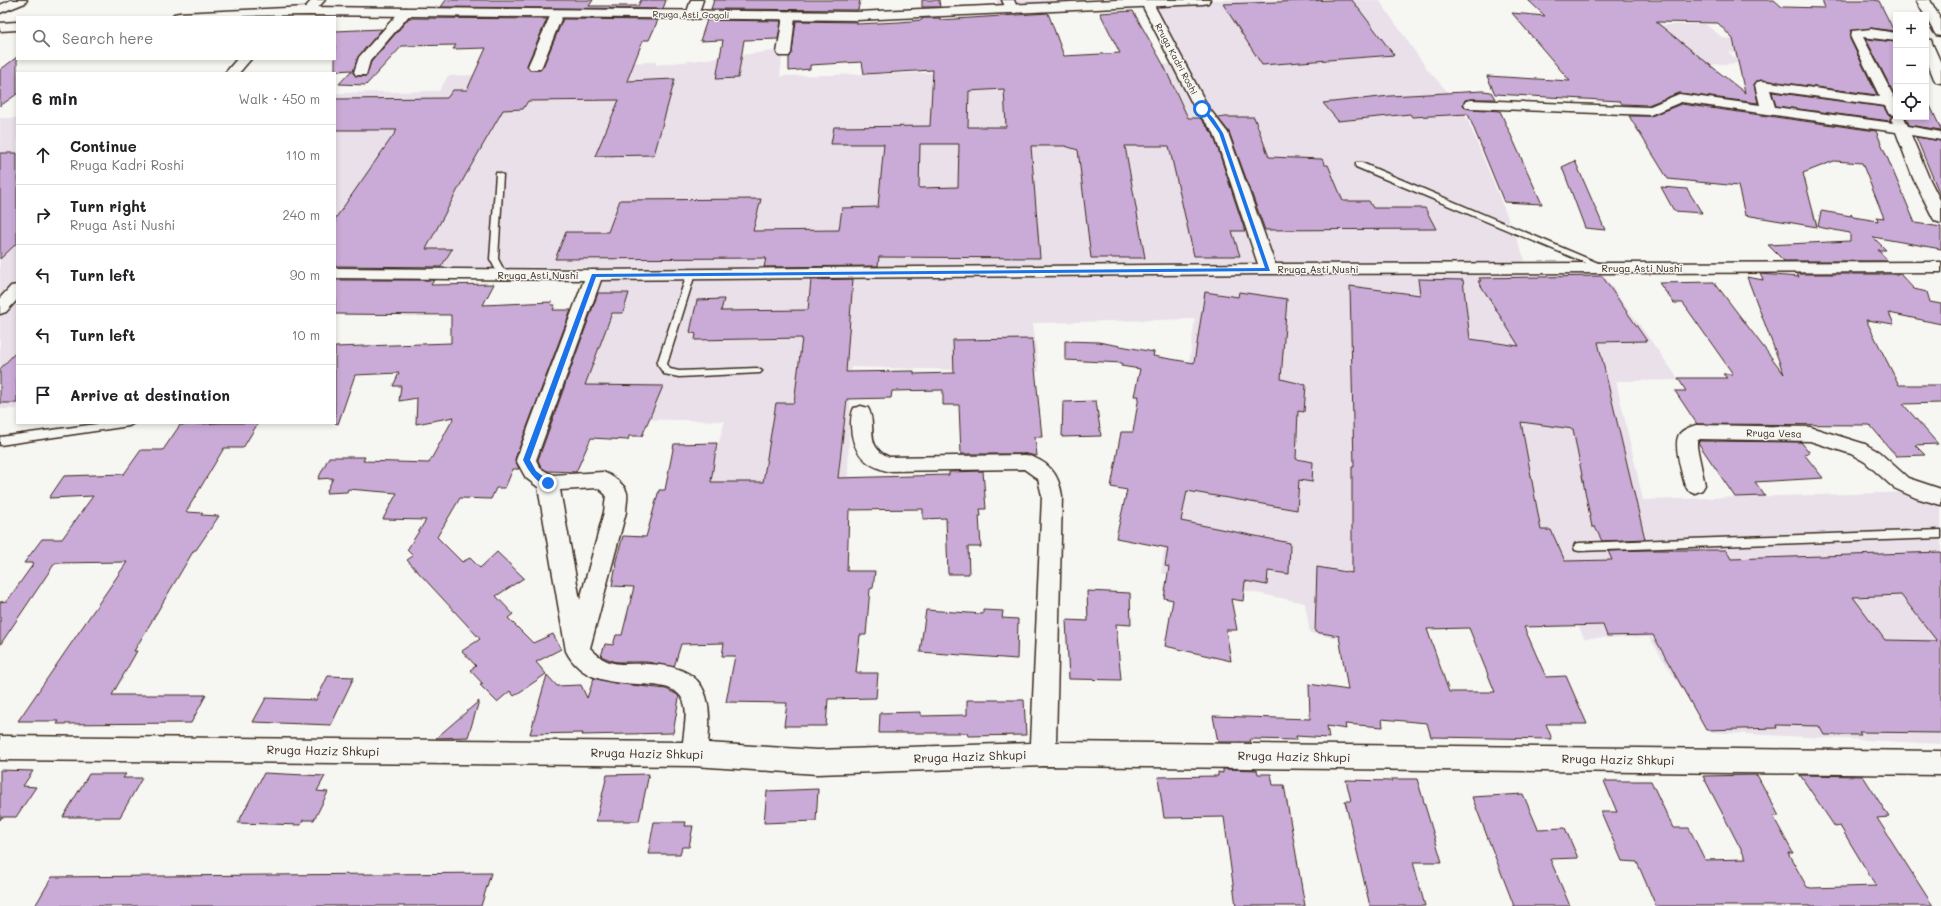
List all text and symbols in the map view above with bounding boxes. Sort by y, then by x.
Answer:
street label: Rruga Asti Gogoli [653,8,730,21]
map controls [1893,12,1929,120]
button: + [1893,12,1929,48]
search box [16,16,336,60]
street label: Rruga Kadri Roshi [1153,21,1200,97]
icon: search [30,27,52,49]
text: Search here [62,28,153,48]
button: − [1893,48,1929,84]
button: locate [1893,84,1929,120]
text: 6 min [32,87,77,109]
text: Walk · 450 m [239,90,320,107]
route start [1193,100,1211,118]
text: Continue [70,136,137,156]
icon: ahead [32,144,54,166]
text: 110 m [286,146,320,163]
text: Rruga Kadri Roshi [70,156,184,173]
text: Turn right [70,196,147,216]
icon: right [32,204,54,226]
text: 240 m [283,206,320,223]
text: Rruga Asti Nushi [70,216,175,233]
street label: Rruga Asti Nushi [1602,261,1682,275]
street label: Rruga Asti Nushi [1278,262,1358,276]
icon: left [32,264,54,286]
text: Turn left [70,265,135,285]
text: 90 m [290,266,320,283]
street label: Rruga Asti Nushi [498,268,578,282]
icon: left [32,324,54,346]
text: Turn left [70,325,135,345]
text: 10 m [292,326,320,343]
icon: arrive [32,384,54,406]
text: Arrive at destination [70,385,230,405]
street label: Rruga Vesa [1746,426,1802,440]
route end [539,474,557,492]
street label: Rruga Haziz Shkupi [266,741,380,759]
street label: Rruga Haziz Shkupi [590,744,704,762]
street label: Rruga Haziz Shkupi [913,746,1027,766]
street label: Rruga Haziz Shkupi [1237,747,1351,765]
street label: Rruga Haziz Shkupi [1561,750,1675,768]

